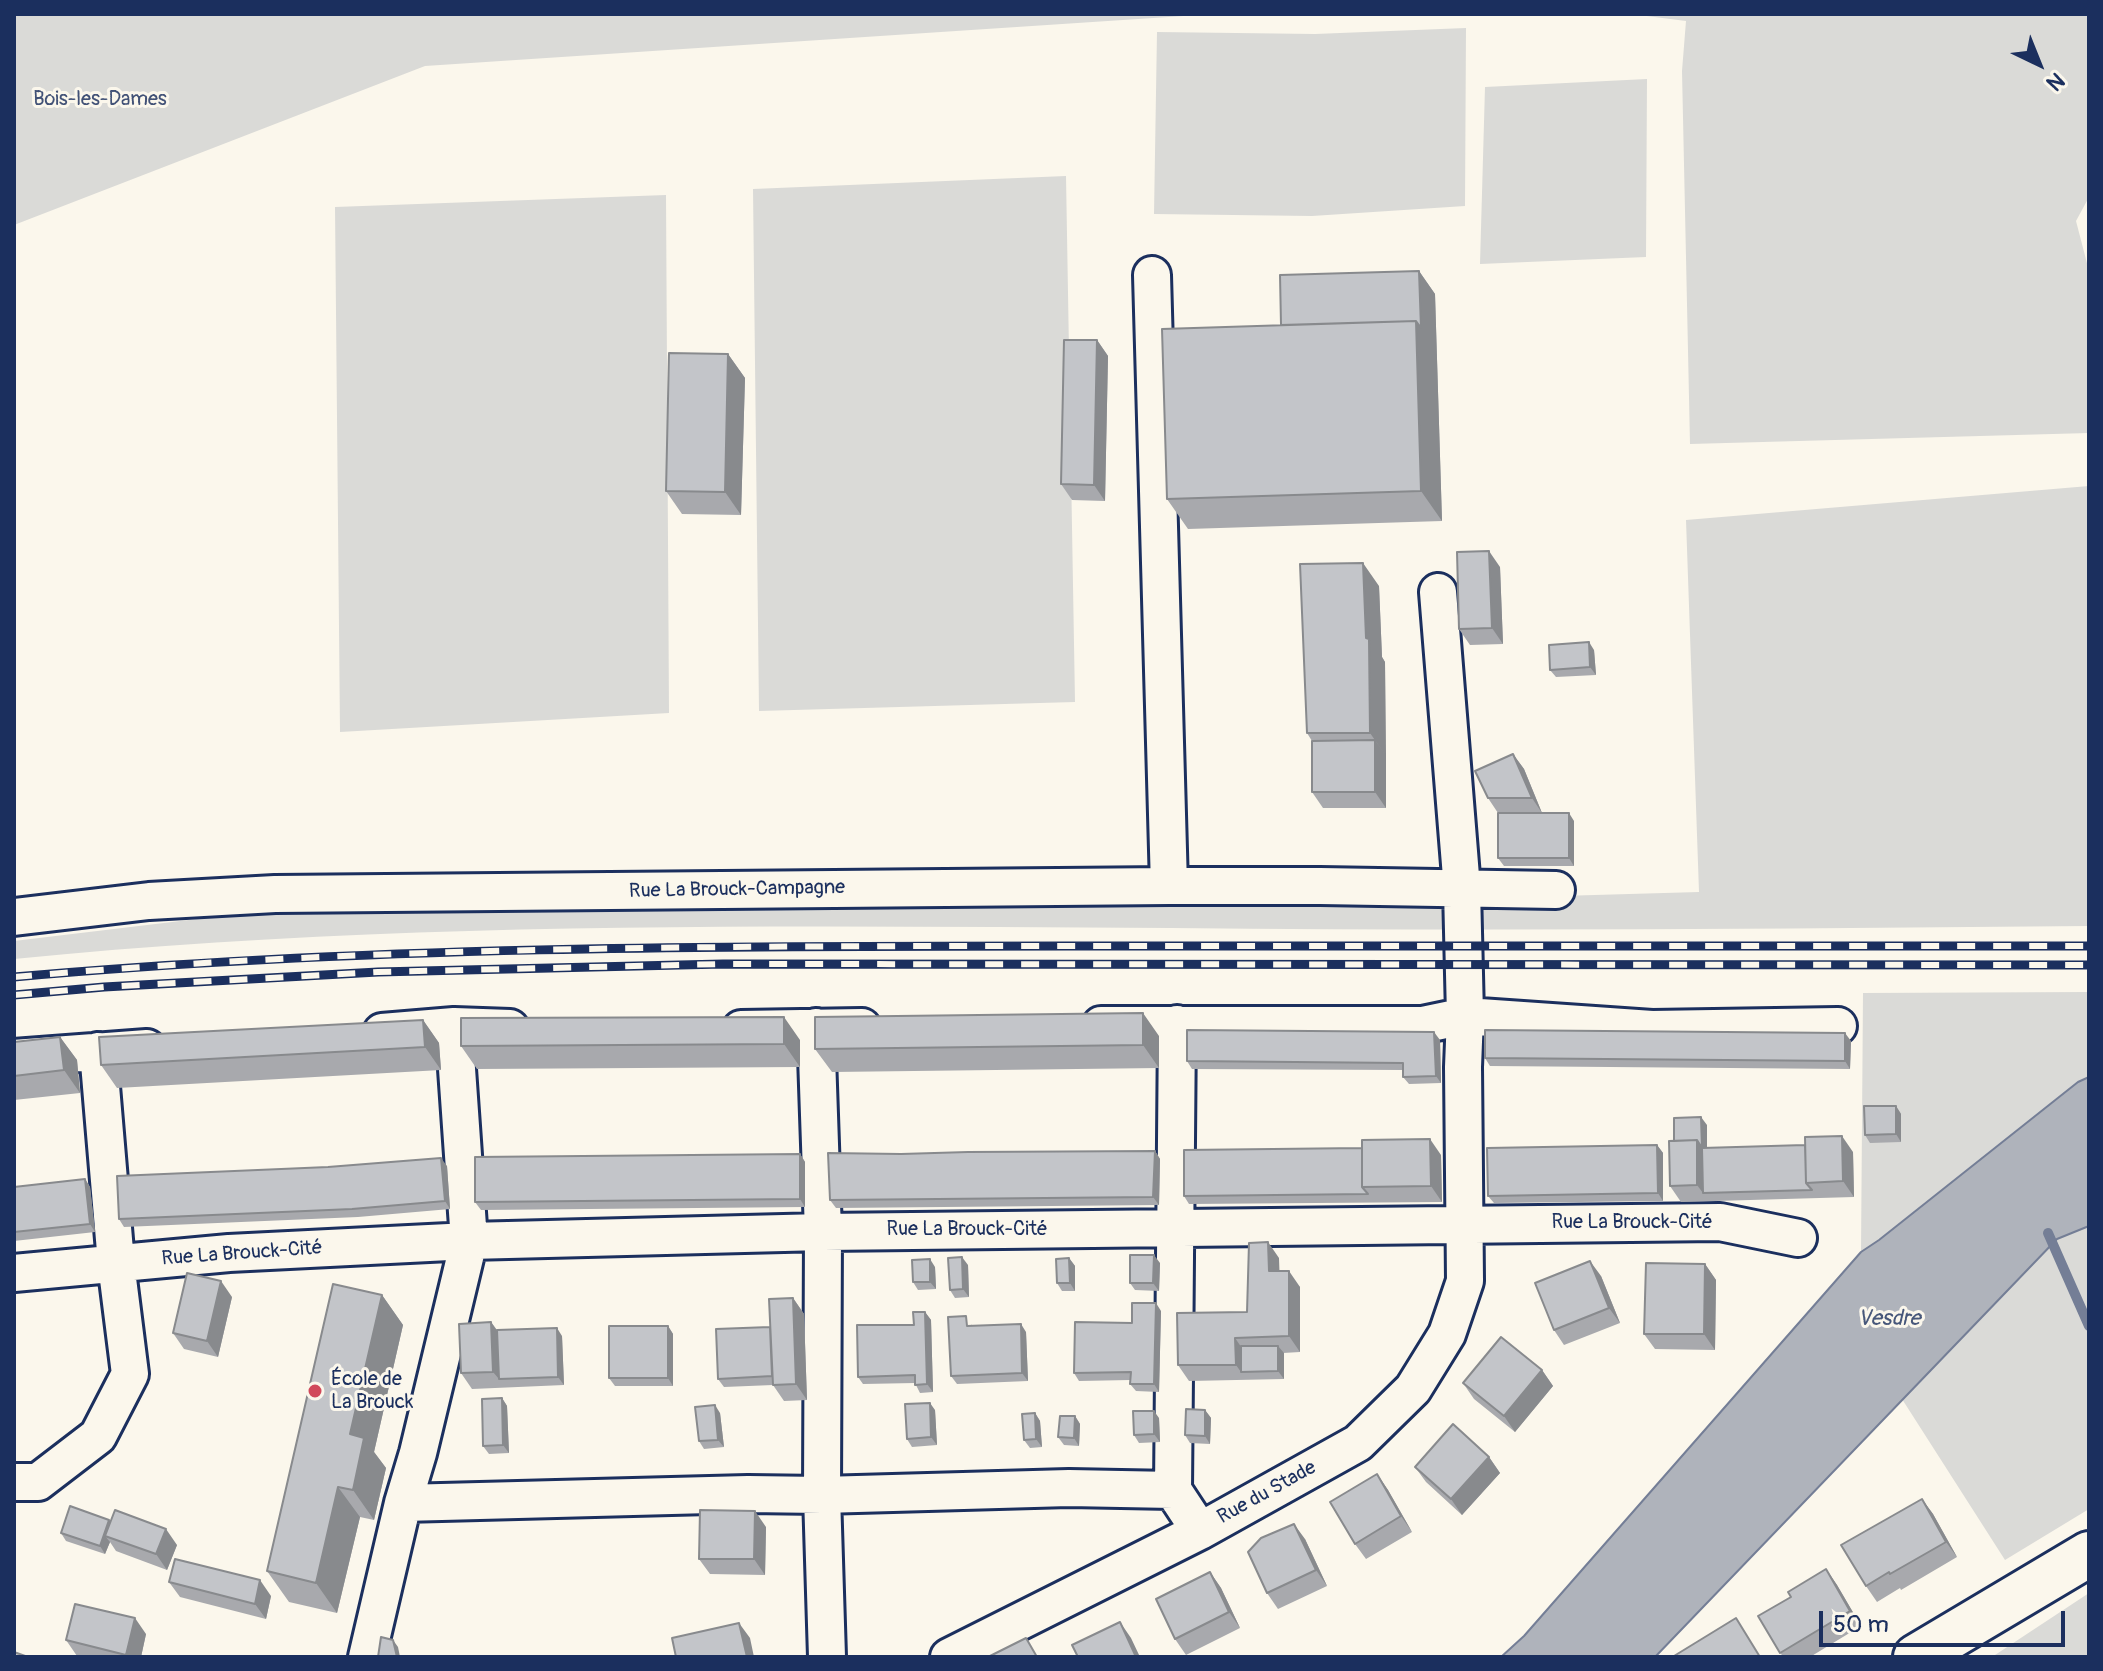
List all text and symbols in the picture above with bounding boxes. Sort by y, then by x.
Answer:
north arrow [1999,24,2079,104]
text: N [2040,66,2070,97]
park label: Bois-les-Dames [33,88,167,112]
street label: Rue La Brouck-Campagne [629,876,845,904]
street label: Rue La Brouck-Cité [1551,1211,1713,1235]
street label: Rue La Brouck-Cité [886,1218,1048,1242]
street label: Rue La Brouck-Cité [161,1236,323,1272]
water label: Vesdre [1858,1306,1920,1332]
place label: École de La Brouck [331,1368,413,1415]
marker: École de La Brouck [306,1382,324,1400]
street label: Rue du Stade [1214,1456,1320,1530]
scale bar [1823,1595,2069,1645]
text: 50 m [1833,1610,1889,1639]

